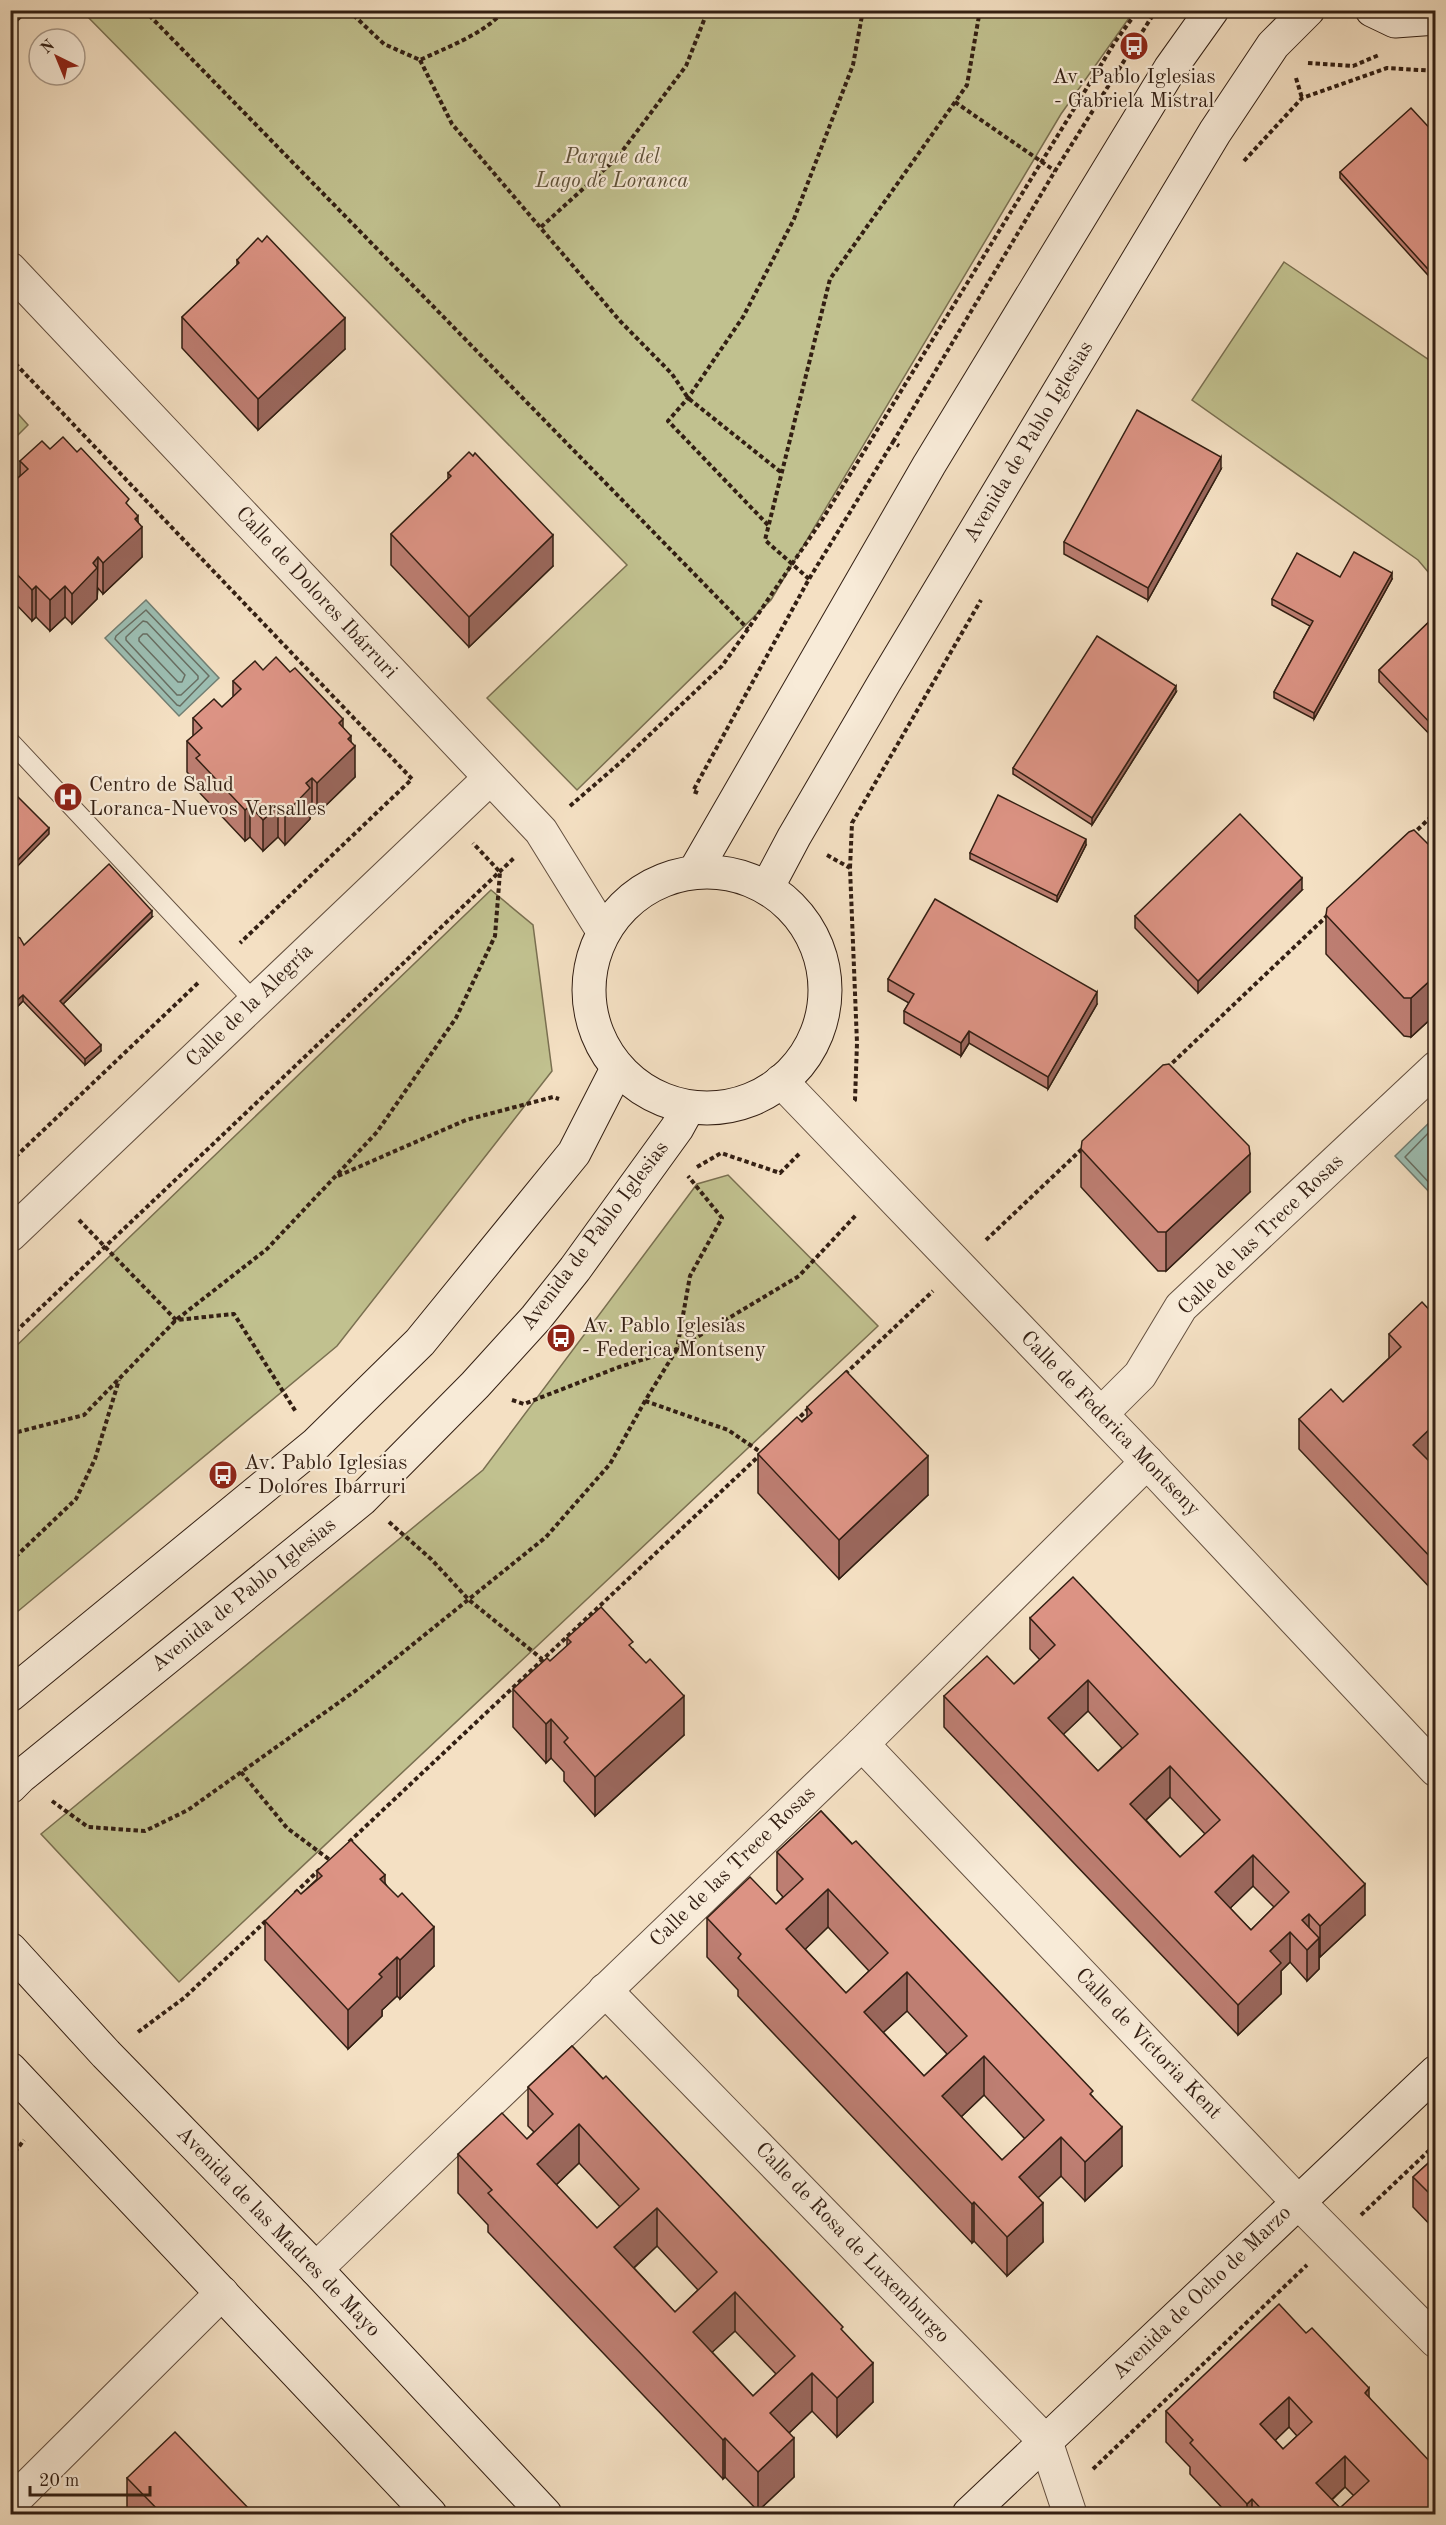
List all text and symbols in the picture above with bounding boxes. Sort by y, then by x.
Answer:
north arrow [27,27,87,87]
bus stop icon: Av. Pablo Iglesias - Gabriela Mistral [1118,30,1150,62]
text: N [38,37,59,58]
place label: Av. Pablo Iglesias - Gabriela Mistral [1052,67,1216,112]
park label: Parque del Lago de Loranca [534,147,689,192]
street label: Avenida de Pablo Iglesias [961,338,1097,546]
street label: Calle de Dolores Ibárruri [231,503,401,683]
place label: Centro de Salud Loranca-Nuevos Versalles [89,775,326,820]
hospital icon: Centro de Salud Loranca-Nuevos Versalles [52,781,84,813]
street label: Calle de la Alegría [183,940,317,1072]
street label: Avenida de Pablo Iglesias [517,1137,673,1335]
street label: Calle de las Trece Rosas [1174,1151,1348,1319]
place label: Av. Pablo Iglesias - Federica Montseny [582,1316,766,1361]
bus stop icon: Av. Pablo Iglesias - Federica Montseny [545,1322,577,1354]
street label: Calle de Federica Montseny [1016,1327,1204,1521]
place label: Av. Pablo Iglesias - Dolores Ibarruri [244,1453,407,1498]
bus stop icon: Av. Pablo Iglesias - Dolores Ibarruri [207,1459,239,1491]
street label: Avenida de Pablo Iglesias [148,1514,340,1676]
street label: Calle de las Trece Rosas [646,1783,820,1951]
street label: Calle de Victoria Kent [1071,1965,1225,2123]
street label: Avenida de las Madres de Mayo [172,2123,384,2341]
street label: Calle de Rosa de Luxemburgo [751,2139,953,2347]
street label: Avenida de Ocho de Marzo [1109,2202,1295,2384]
scale bar [30,2459,150,2497]
text: 20 m [39,2472,79,2490]

